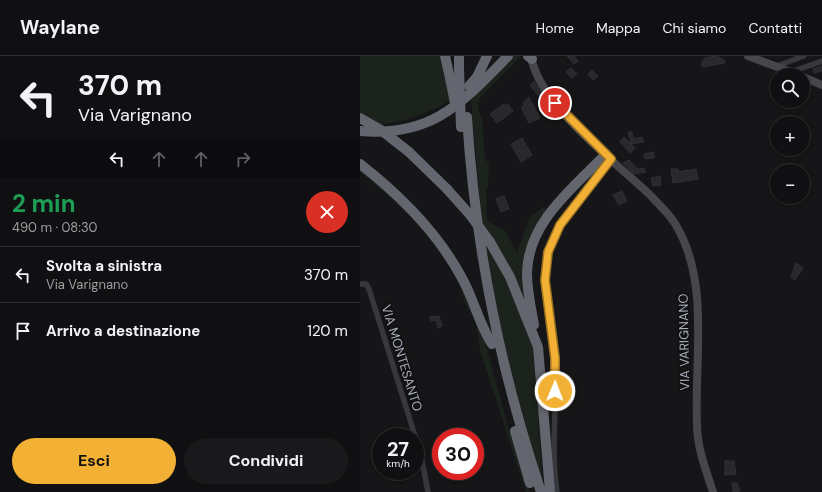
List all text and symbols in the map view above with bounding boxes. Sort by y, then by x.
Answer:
text: Waylane [20,15,100,40]
text: Home [536,19,574,37]
text: Mappa [596,19,640,37]
text: Chi siamo [662,19,726,37]
text: Contatti [748,19,802,37]
text: 370 m [78,67,162,104]
map controls [770,68,810,204]
button: search [770,68,810,108]
icon: left [12,72,64,124]
pin [538,86,572,120]
icon: arrive [544,92,566,114]
text: Via Varignano [78,103,192,127]
button: + [770,116,810,156]
icon: left [106,148,128,170]
icon: ahead [148,148,170,170]
icon: ahead [190,148,212,170]
icon: right [232,148,254,170]
button: − [770,164,810,204]
text: 2 min [12,188,75,219]
button: close [306,191,348,233]
text: 490 m · 08:30 [12,219,97,236]
text: Svolta a sinistra [46,256,162,276]
icon: left [12,264,34,286]
text: 370 m [304,265,348,285]
text: Via Varignano [46,276,128,293]
street label: VIA VARIGNANO [675,293,693,391]
street label: VIA MONTESANTO [378,303,426,413]
icon: arrive [12,320,34,342]
text: Arrivo a destinazione [46,321,200,341]
text: 120 m [307,321,348,341]
position arrow [534,370,576,412]
speed limit sign: 30 [432,428,484,480]
text: 27 [387,436,409,462]
button: Esci [12,438,176,484]
button: Condividi [184,438,348,484]
text: km/h [386,457,410,470]

